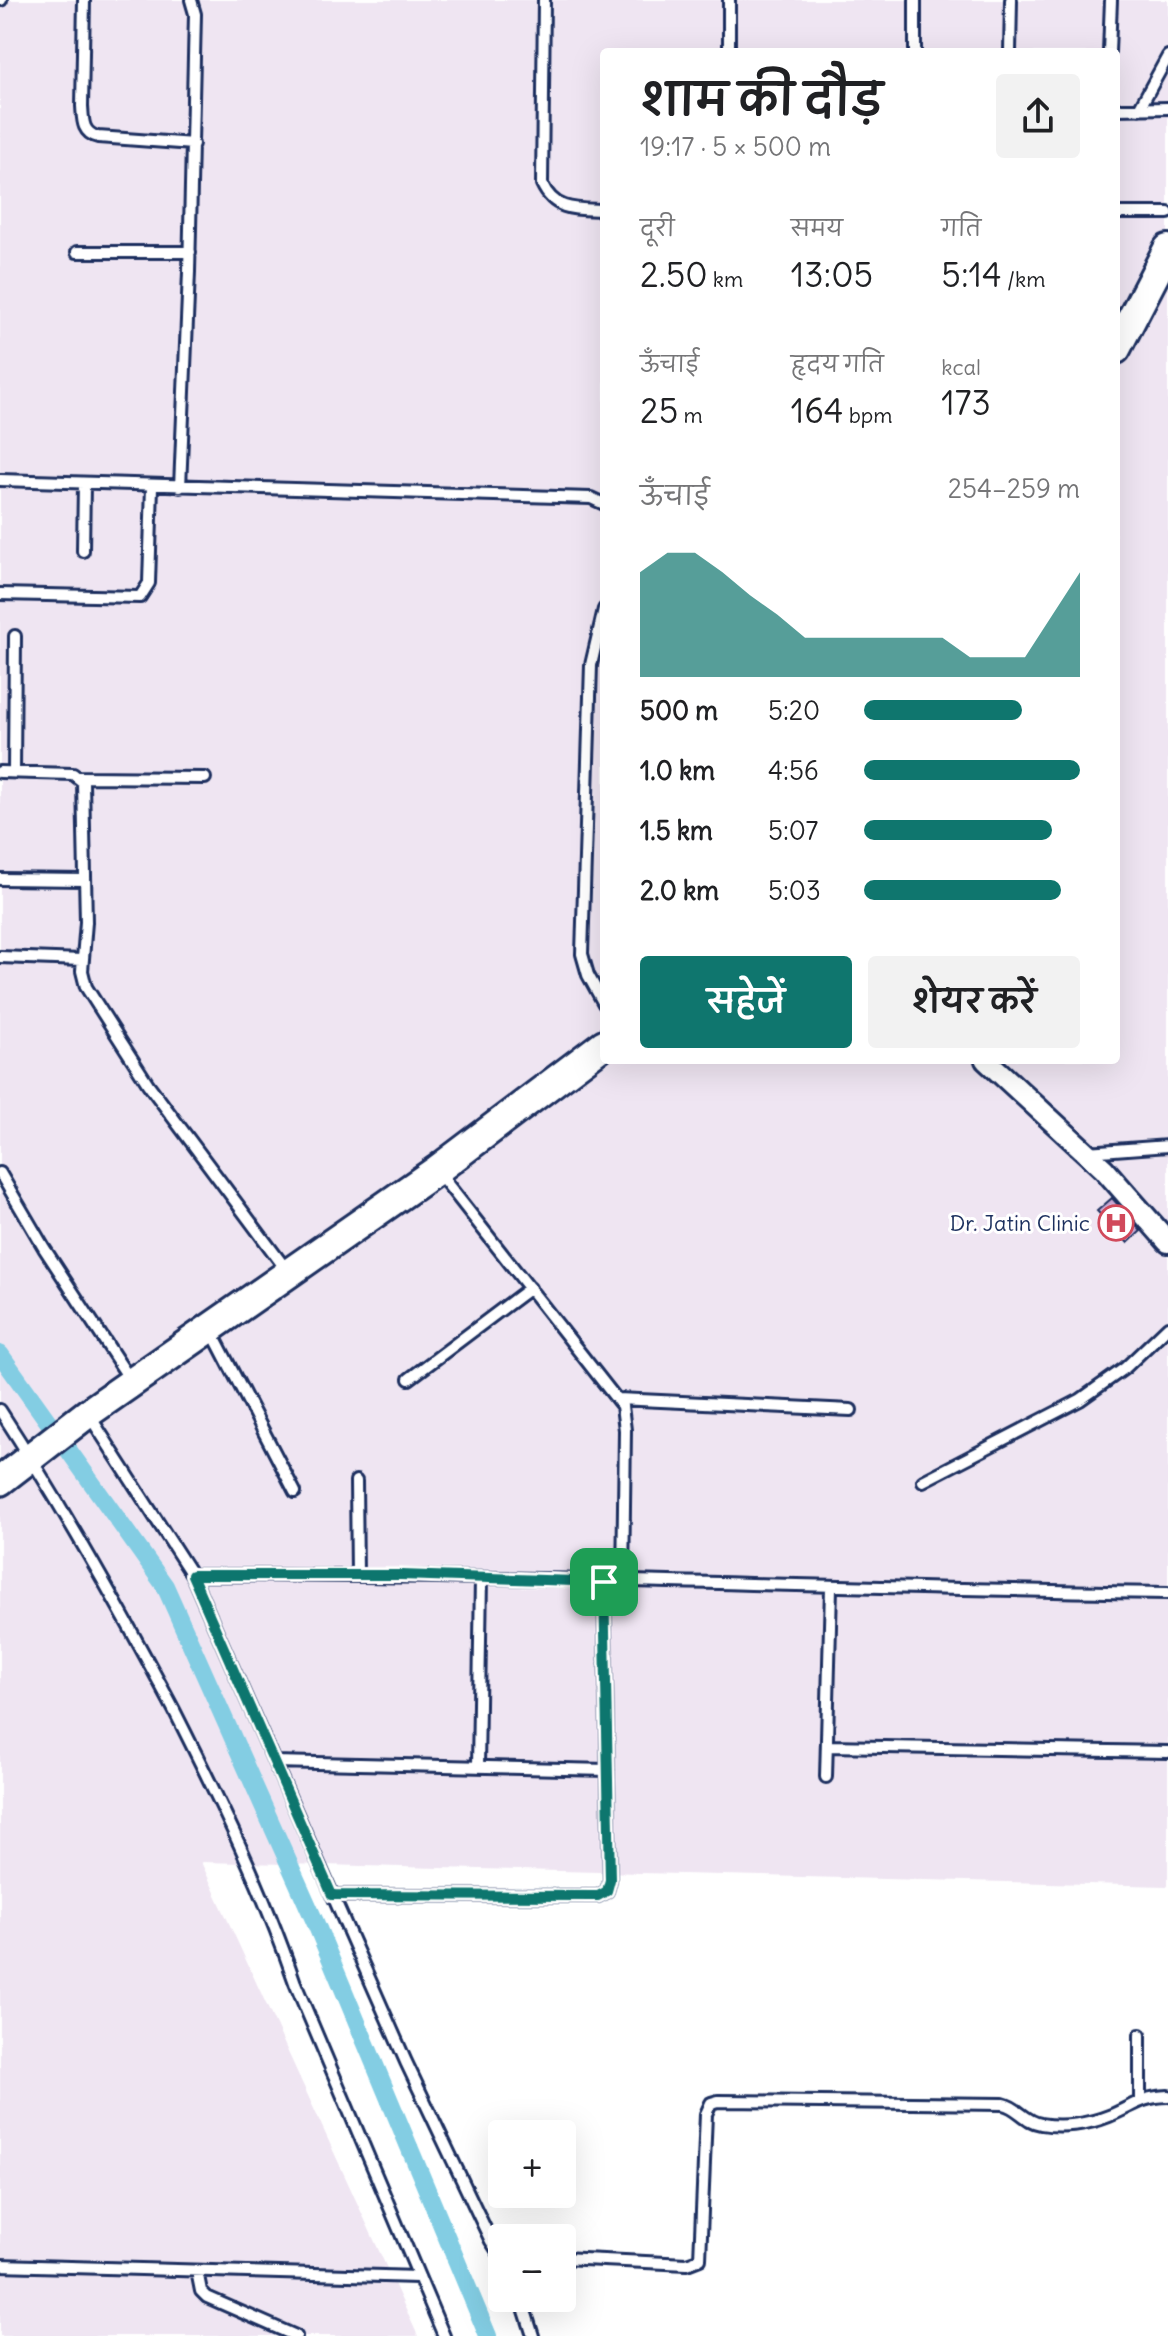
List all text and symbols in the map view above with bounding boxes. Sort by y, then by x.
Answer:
text: शाम की दौड़ [640,72,883,127]
button: share [996,74,1080,158]
text: 19:17 · 5 × 500 m [640,130,831,163]
text: दूरी [640,214,675,242]
text: समय [791,214,843,242]
text: गति [941,214,981,242]
text: 2.50 [640,253,708,296]
text: 13:05 [791,253,873,296]
text: 5:14 [941,253,1002,296]
text: km [708,265,743,293]
text: /km [1002,265,1045,293]
text: ऊँचाई [640,350,699,378]
text: हृदय गति [791,350,884,378]
text: kcal [941,353,981,381]
text: 173 [941,381,991,424]
text: 25 [640,389,678,432]
text: 164 [791,389,843,432]
text: m [678,401,703,429]
text: bpm [843,401,893,429]
text: 254–259 m [948,472,1080,505]
text: ऊँचाई [640,479,710,512]
text: 500 m [640,694,718,727]
text: 5:20 [768,694,820,727]
text: 1.0 km [640,754,715,787]
text: 4:56 [768,754,819,787]
text: 1.5 km [640,814,713,847]
text: 5:07 [768,814,818,847]
text: 2.0 km [640,874,719,907]
text: 5:03 [768,874,821,907]
button: सहेजें [640,956,852,1048]
button: शेयर करें [868,956,1080,1048]
hospital icon: Dr. Jatin Clinic [1097,1204,1135,1242]
place label: Dr. Jatin Clinic [950,1209,1090,1237]
pin [570,1548,638,1616]
icon: arrive [582,1560,626,1604]
map controls [488,2120,576,2312]
button: + [488,2120,576,2208]
button: − [488,2224,576,2312]

